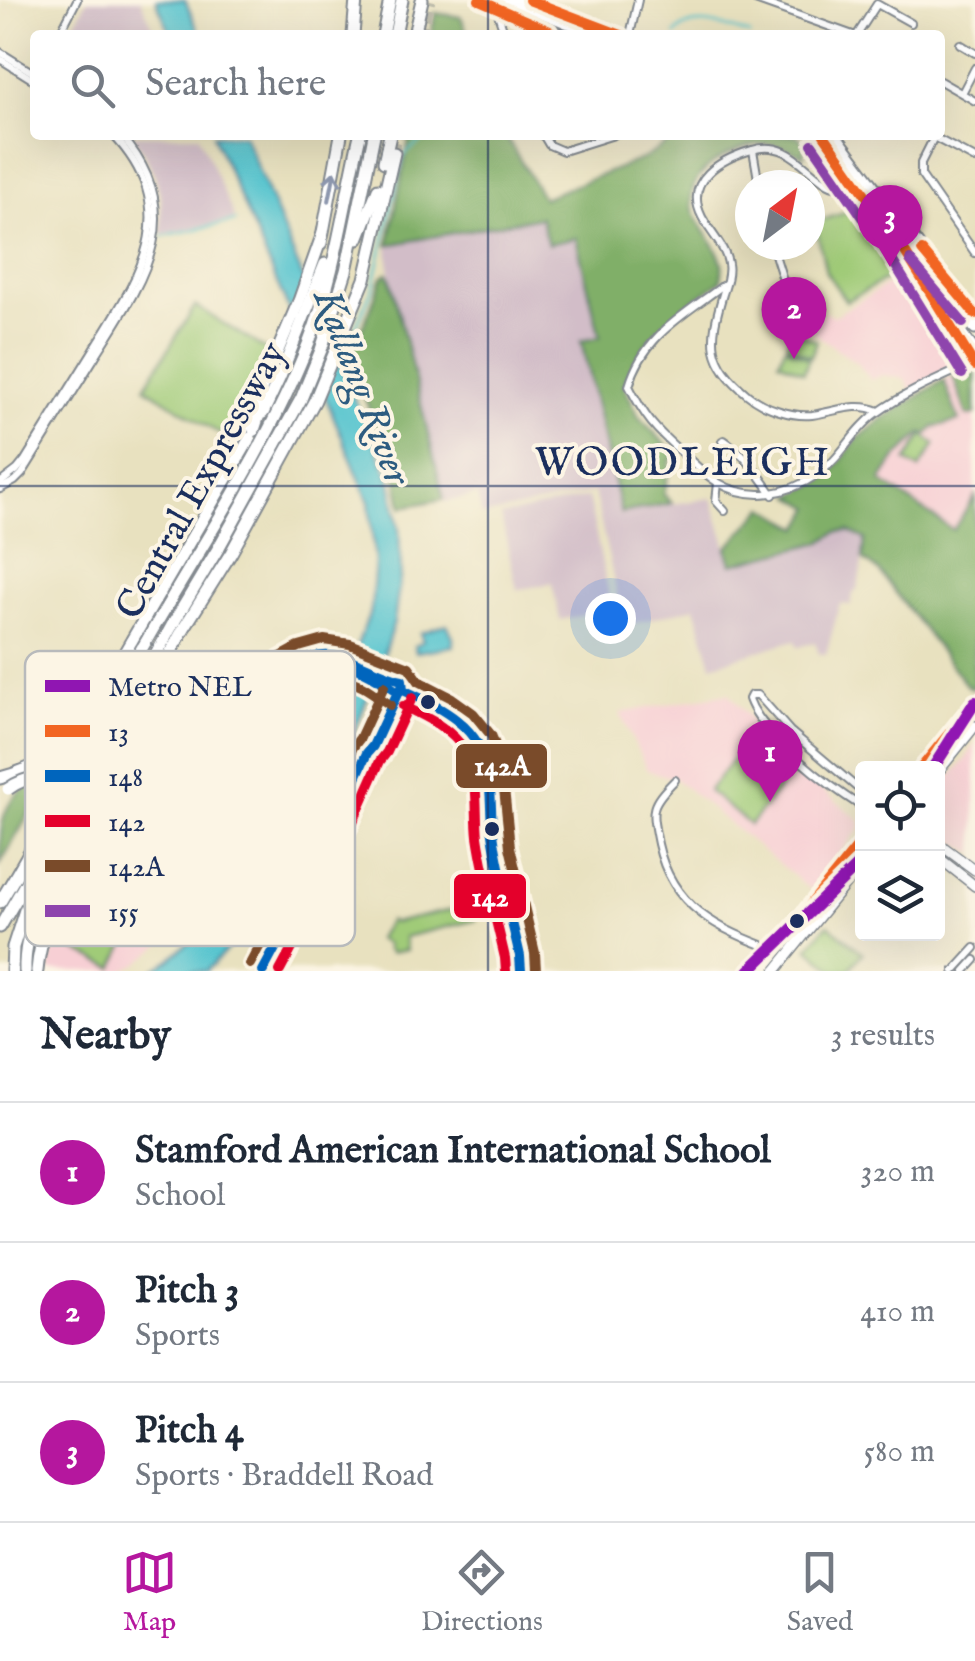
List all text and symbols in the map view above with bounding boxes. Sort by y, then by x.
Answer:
search box [30,30,945,140]
icon: search [65,58,120,113]
text: Search here [145,61,326,109]
north arrow [735,170,825,260]
one-way arrow [323,171,342,203]
pin: 3 [858,184,922,267]
pin: 2 [762,276,826,359]
water label: Kallang River [299,280,422,495]
street label: Central Expressway [106,334,299,629]
district label: WOODLEIGH [535,439,831,490]
your location [585,593,636,644]
legend [25,651,355,946]
text: Metro NEL [108,671,252,706]
unlabelled marker [418,692,438,712]
text: 13 [108,716,129,751]
pin: 1 [738,720,802,802]
line badge: 142A [454,742,549,790]
text: 142A [474,750,531,785]
text: 148 [108,761,143,796]
map controls [855,761,945,941]
button: locate [855,761,945,851]
text: 142 [108,806,145,841]
unlabelled marker [482,819,502,839]
text: 142A [108,851,165,886]
button: layers [855,851,945,941]
line badge: 142 [452,872,528,920]
text: 142 [471,881,509,916]
text: 155 [108,896,139,931]
unlabelled marker [787,911,807,931]
text: Nearby [40,1010,171,1063]
text: 3 results [831,1016,935,1057]
text: Stamford American International School [135,1128,771,1176]
text: 1 [67,1152,78,1193]
text: 320 m [861,1152,935,1193]
text: School [135,1176,225,1217]
text: Pitch 3 [135,1268,239,1316]
text: 2 [65,1292,80,1333]
text: 410 m [860,1292,935,1333]
text: Sports [135,1316,220,1357]
text: Pitch 4 [135,1408,244,1456]
text: 3 [67,1432,78,1473]
text: 580 m [863,1432,935,1473]
text: Sports · Braddell Road [135,1456,433,1497]
tab: Map [122,1545,177,1640]
tab: Directions [421,1545,543,1640]
tab: Saved [787,1545,853,1640]

